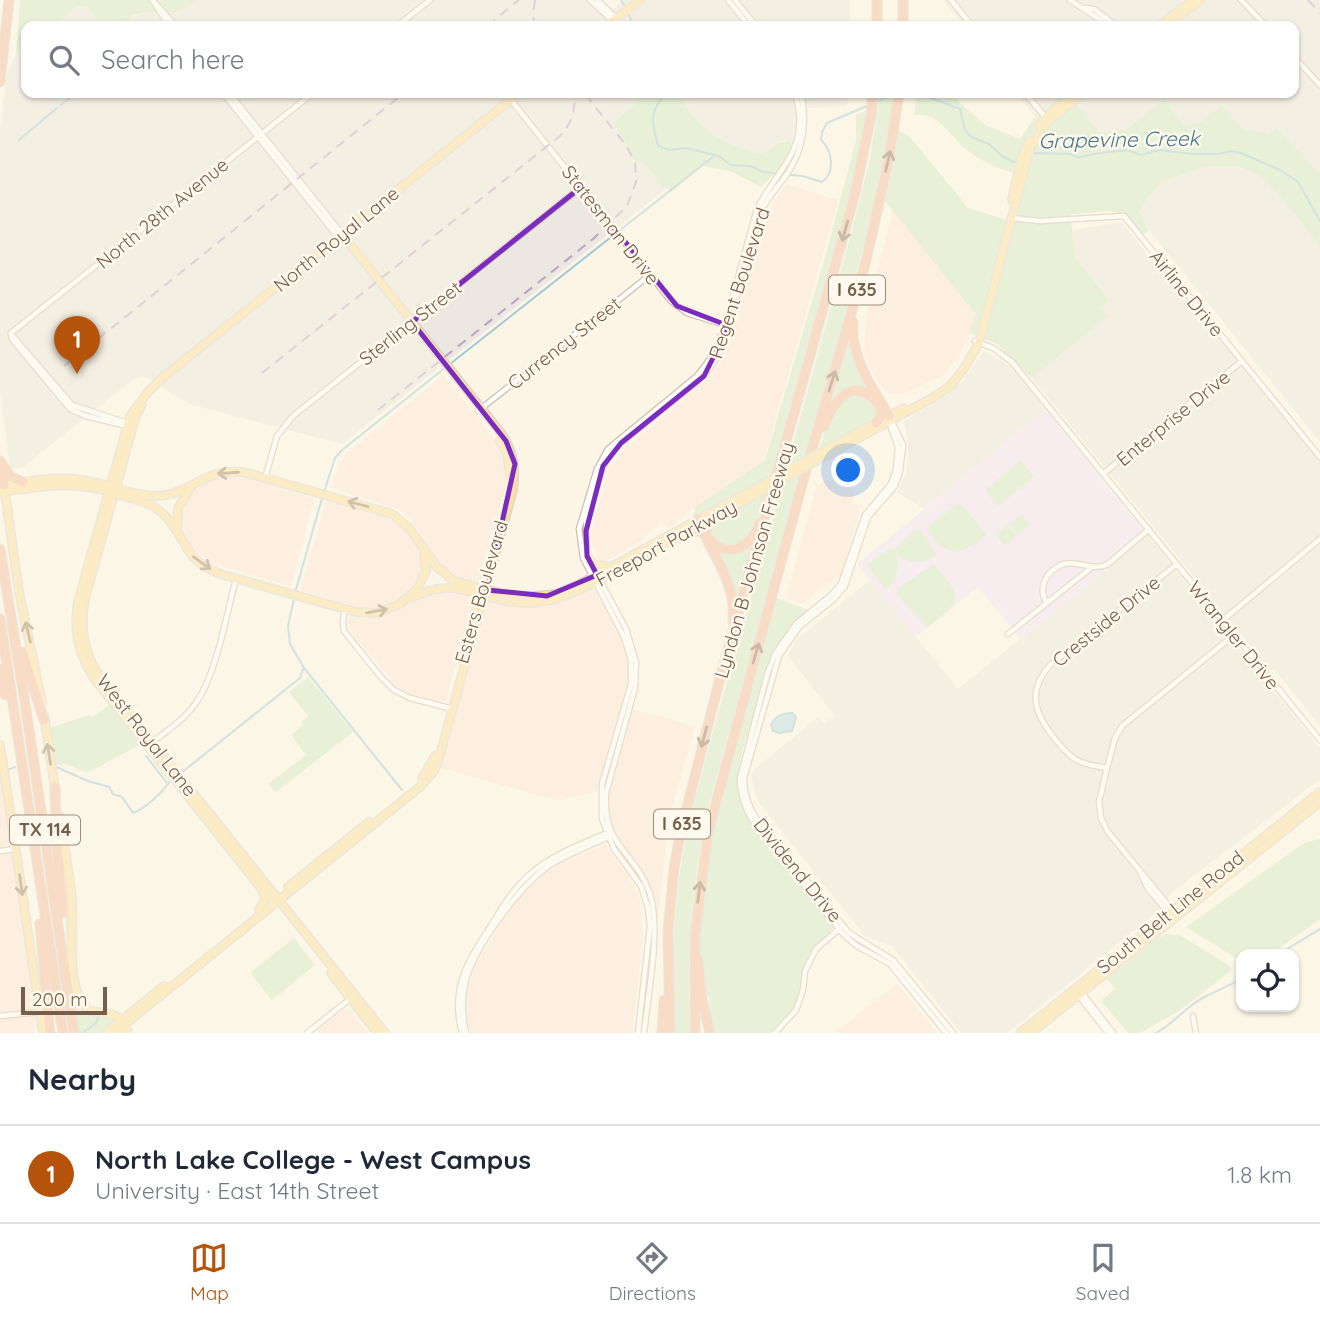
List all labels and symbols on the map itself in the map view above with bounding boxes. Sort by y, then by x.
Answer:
water label: Grapevine Creek [1038,125,1202,153]
one-way arrow [882,150,895,173]
street label: North 28th Avenue [91,152,233,274]
street label: Statesman Drive [557,160,665,290]
street label: North Royal Lane [268,181,404,297]
street label: Regent Boulevard [703,204,775,362]
one-way arrow [838,219,851,241]
street label: Airline Drive [1145,245,1229,341]
street label: Sterling Street [354,276,466,370]
road number: I 635 [829,276,885,304]
street label: Currency Street [503,291,625,395]
pin: 1 [54,316,100,374]
street label: Enterprise Drive [1111,365,1235,471]
one-way arrow [826,370,839,392]
street label: Lyndon B Johnson Freeway [709,439,799,681]
your location [831,453,865,487]
one-way arrow [217,467,240,480]
street label: Freeport Parkway [591,494,741,592]
one-way arrow [348,497,370,510]
street label: Esters Boulevard [449,518,513,666]
one-way arrow [192,555,211,570]
street label: Crestside Drive [1047,570,1165,672]
street label: Wrangler Drive [1183,576,1285,694]
one-way arrow [365,604,388,617]
one-way arrow [21,621,35,644]
one-way arrow [750,643,763,665]
street label: West Royal Lane [92,669,202,801]
one-way arrow [697,726,710,748]
one-way arrow [43,743,56,766]
road number: I 635 [654,810,710,838]
street label: Dividend Drive [749,813,847,927]
road number: TX 114 [10,816,80,844]
street label: South Belt Line Road [1091,845,1249,979]
one-way arrow [15,873,28,896]
one-way arrow [693,881,706,903]
scale bar [21,984,107,1016]

